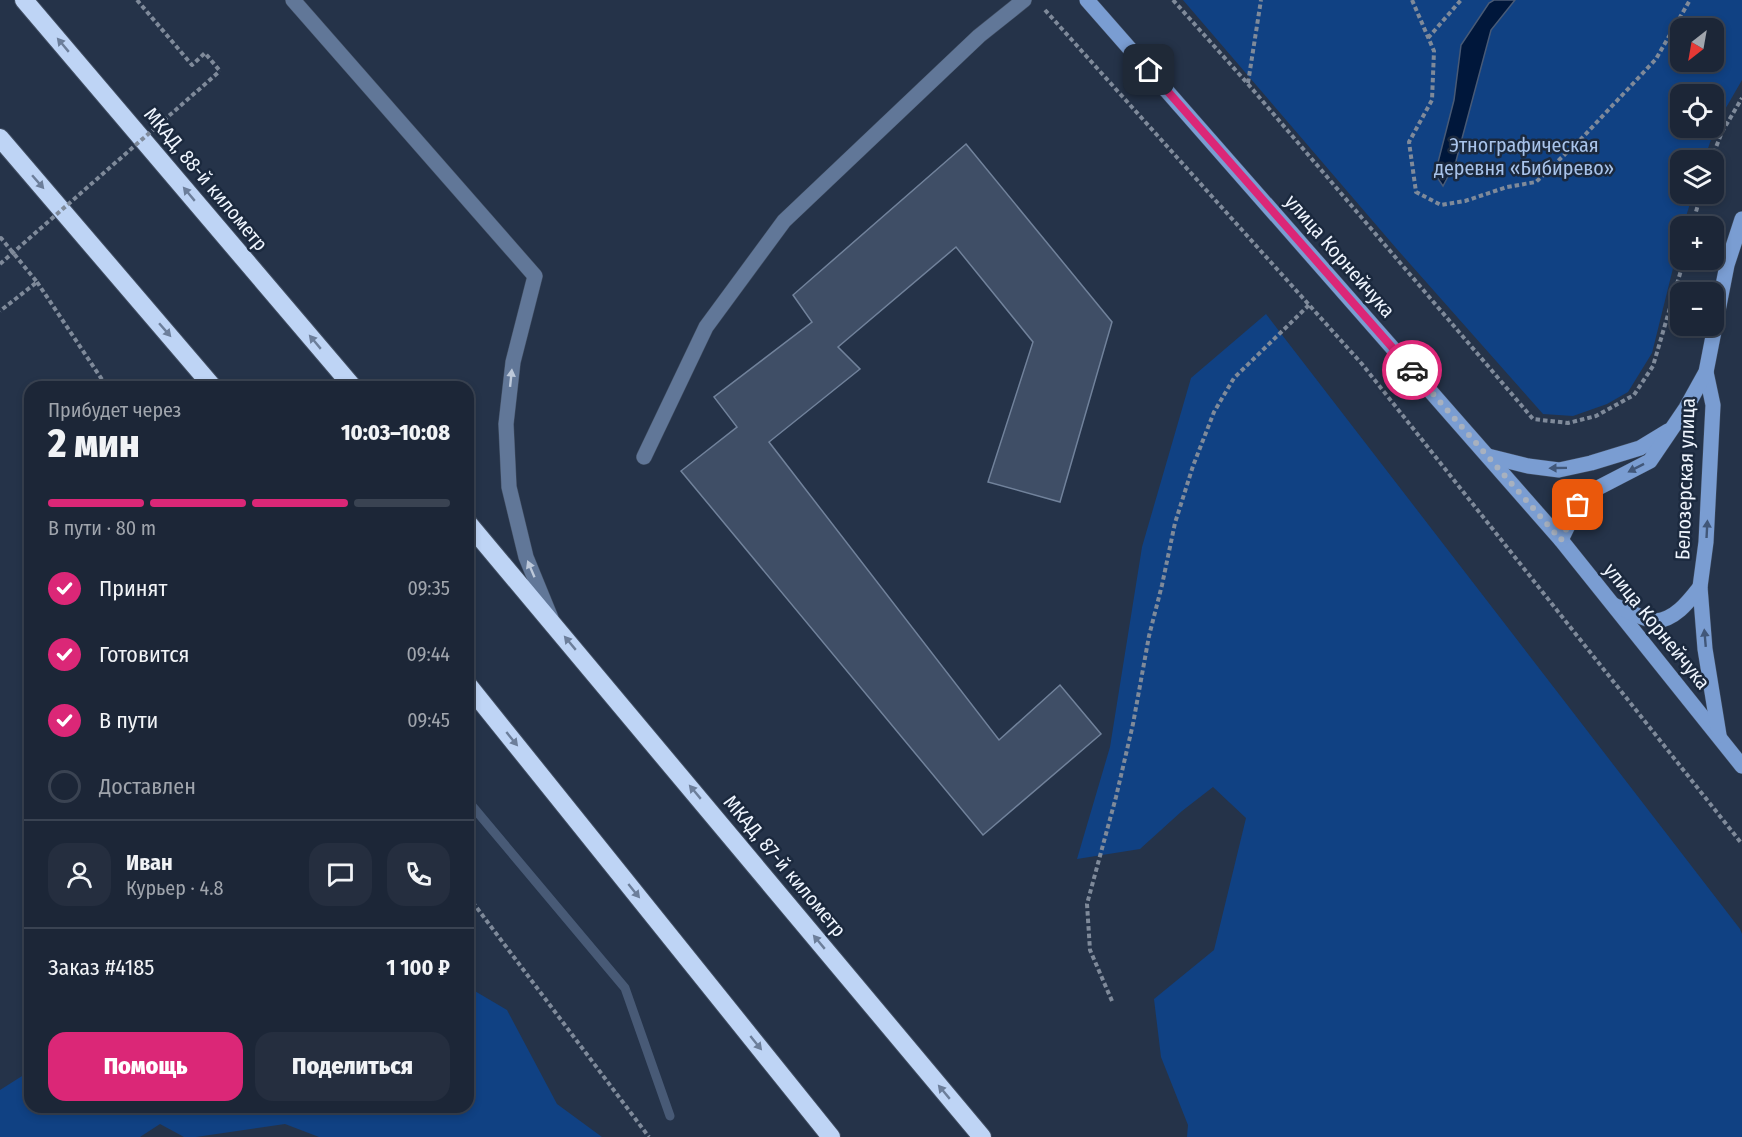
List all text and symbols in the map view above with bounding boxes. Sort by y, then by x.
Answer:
north arrow [1670,18,1724,72]
map controls [1670,18,1724,336]
one-way arrow [56,37,69,53]
pin [1123,44,1174,95]
icon: home [1132,53,1165,86]
button: locate [1670,84,1724,138]
street label: МКАД, 88-й километр [139,102,273,256]
park label: Этнографическая деревня «Бибирево» [1434,133,1614,180]
button: layers [1670,150,1724,204]
one-way arrow [31,174,44,189]
one-way arrow [183,187,196,202]
street label: улица Корнейчука [1280,190,1400,322]
button: + [1670,216,1724,270]
button: − [1670,282,1724,336]
one-way arrow [158,322,171,337]
one-way arrow [309,335,322,350]
courier [1382,340,1442,400]
icon: car [1396,354,1429,387]
one-way arrow [506,368,516,387]
text: Прибудет через [48,398,181,422]
street label: Белозерская улица [1670,398,1700,560]
text: 10:03–10:08 [341,419,450,446]
text: 2 мин [48,421,140,467]
one-way arrow [1548,463,1567,473]
one-way arrow [1627,464,1644,473]
pin [1552,479,1603,530]
icon: bag [1561,488,1594,521]
text: В пути · 80 m [48,516,156,540]
one-way arrow [1703,520,1712,539]
street label: улица Корнейчука [1599,558,1715,694]
one-way arrow [526,560,536,578]
icon: check [48,572,81,605]
text: Принят [99,575,167,602]
text: 09:35 [407,576,450,600]
one-way arrow [1700,628,1709,647]
one-way arrow [563,635,576,651]
icon: check [48,638,81,671]
text: Готовится [99,641,190,668]
text: 09:44 [407,642,450,666]
icon: check [48,704,81,737]
text: В пути [99,707,158,734]
text: 09:45 [407,708,450,732]
one-way arrow [505,731,517,746]
text: Доставлен [99,773,196,800]
one-way arrow [689,785,701,800]
street label: МКАД, 87-й километр [719,790,851,942]
button: person [48,843,111,906]
button: chat [309,843,372,906]
button: phone [387,843,450,906]
text: Иван [126,849,173,876]
text: Курьер · 4.8 [126,876,223,900]
one-way arrow [627,883,640,899]
one-way arrow [813,934,826,950]
text: Заказ #4185 [48,954,154,981]
text: 1 100 ₽ [386,954,450,981]
button: Помощь [48,1032,243,1101]
button: Поделиться [255,1032,450,1101]
one-way arrow [749,1035,762,1051]
one-way arrow [938,1084,951,1100]

